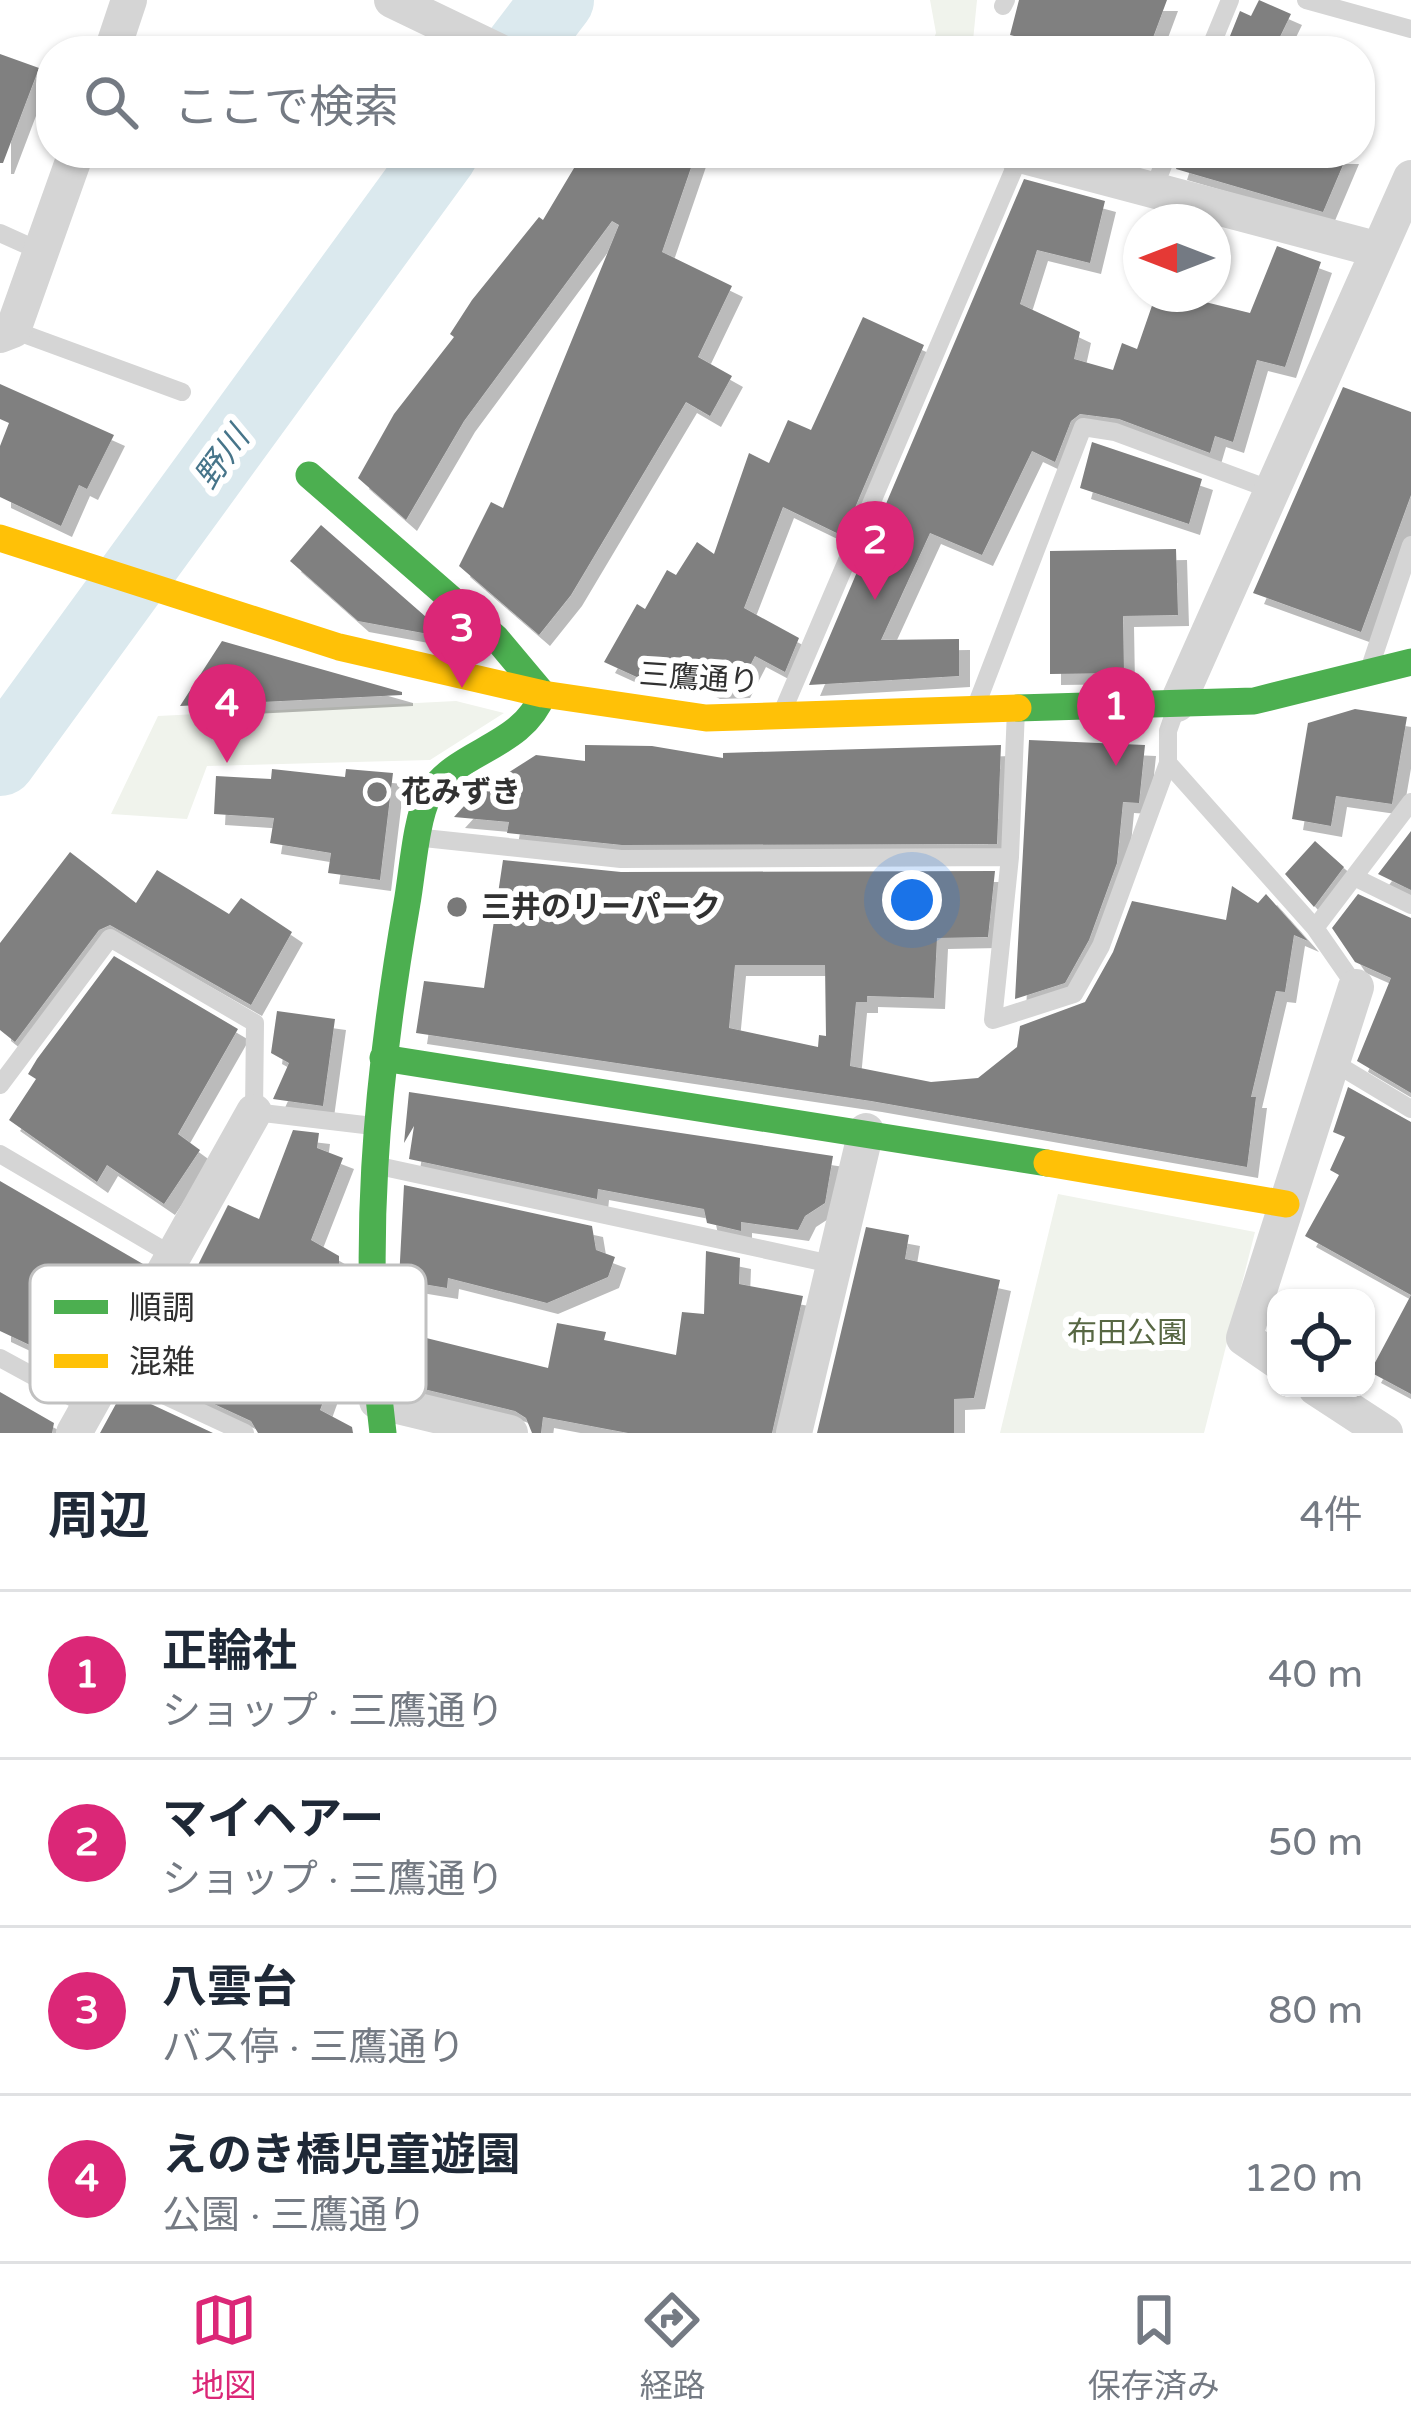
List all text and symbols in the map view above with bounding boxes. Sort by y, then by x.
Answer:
search box [36,36,1375,168]
icon: search [78,69,144,135]
text: ここで検索 [174,81,399,135]
north arrow [1123,204,1231,312]
water label: 野川 [187,417,259,496]
pin: 2 [836,501,914,600]
pin: 3 [423,589,501,688]
street label: 三鷹通り [638,656,760,701]
pin: 4 [188,664,266,763]
pin: 1 [1077,667,1155,766]
place label: 花みずき [401,774,521,811]
marker: 花みずき [364,779,390,805]
your location [882,870,942,930]
place label: 三井のリーパーク [481,889,721,926]
marker: 三井のリーパーク [444,894,470,920]
legend [30,1265,426,1403]
text: 順調 [129,1289,195,1328]
map controls [1267,1289,1375,1397]
button: locate [1267,1289,1375,1397]
park label: 布田公園 [1067,1315,1187,1352]
text: 混雑 [129,1343,195,1382]
text: 周辺 [48,1486,150,1548]
text: 4件 [1300,1492,1363,1539]
text: 正輪社 [162,1625,297,1679]
text: 1 [75,1651,99,1698]
text: 40 m [1268,1651,1363,1698]
text: ショップ · 三鷹通り [162,1688,504,1735]
text: マイヘアー [162,1793,384,1847]
text: 2 [75,1819,99,1866]
text: 50 m [1268,1819,1363,1866]
text: ショップ · 三鷹通り [162,1856,504,1903]
text: 八雲台 [162,1961,297,2015]
text: 3 [75,1987,99,2034]
text: 80 m [1268,1987,1363,2034]
text: バス停 · 三鷹通り [162,2024,465,2071]
text: えのき橋児童遊園 [162,2129,521,2183]
text: 4 [75,2155,99,2202]
text: 120 m [1244,2155,1363,2202]
text: 公園 · 三鷹通り [162,2192,426,2239]
tab: 地図 [191,2287,257,2407]
tab: 経路 [639,2287,705,2407]
tab: 保存済み [1088,2287,1220,2407]

